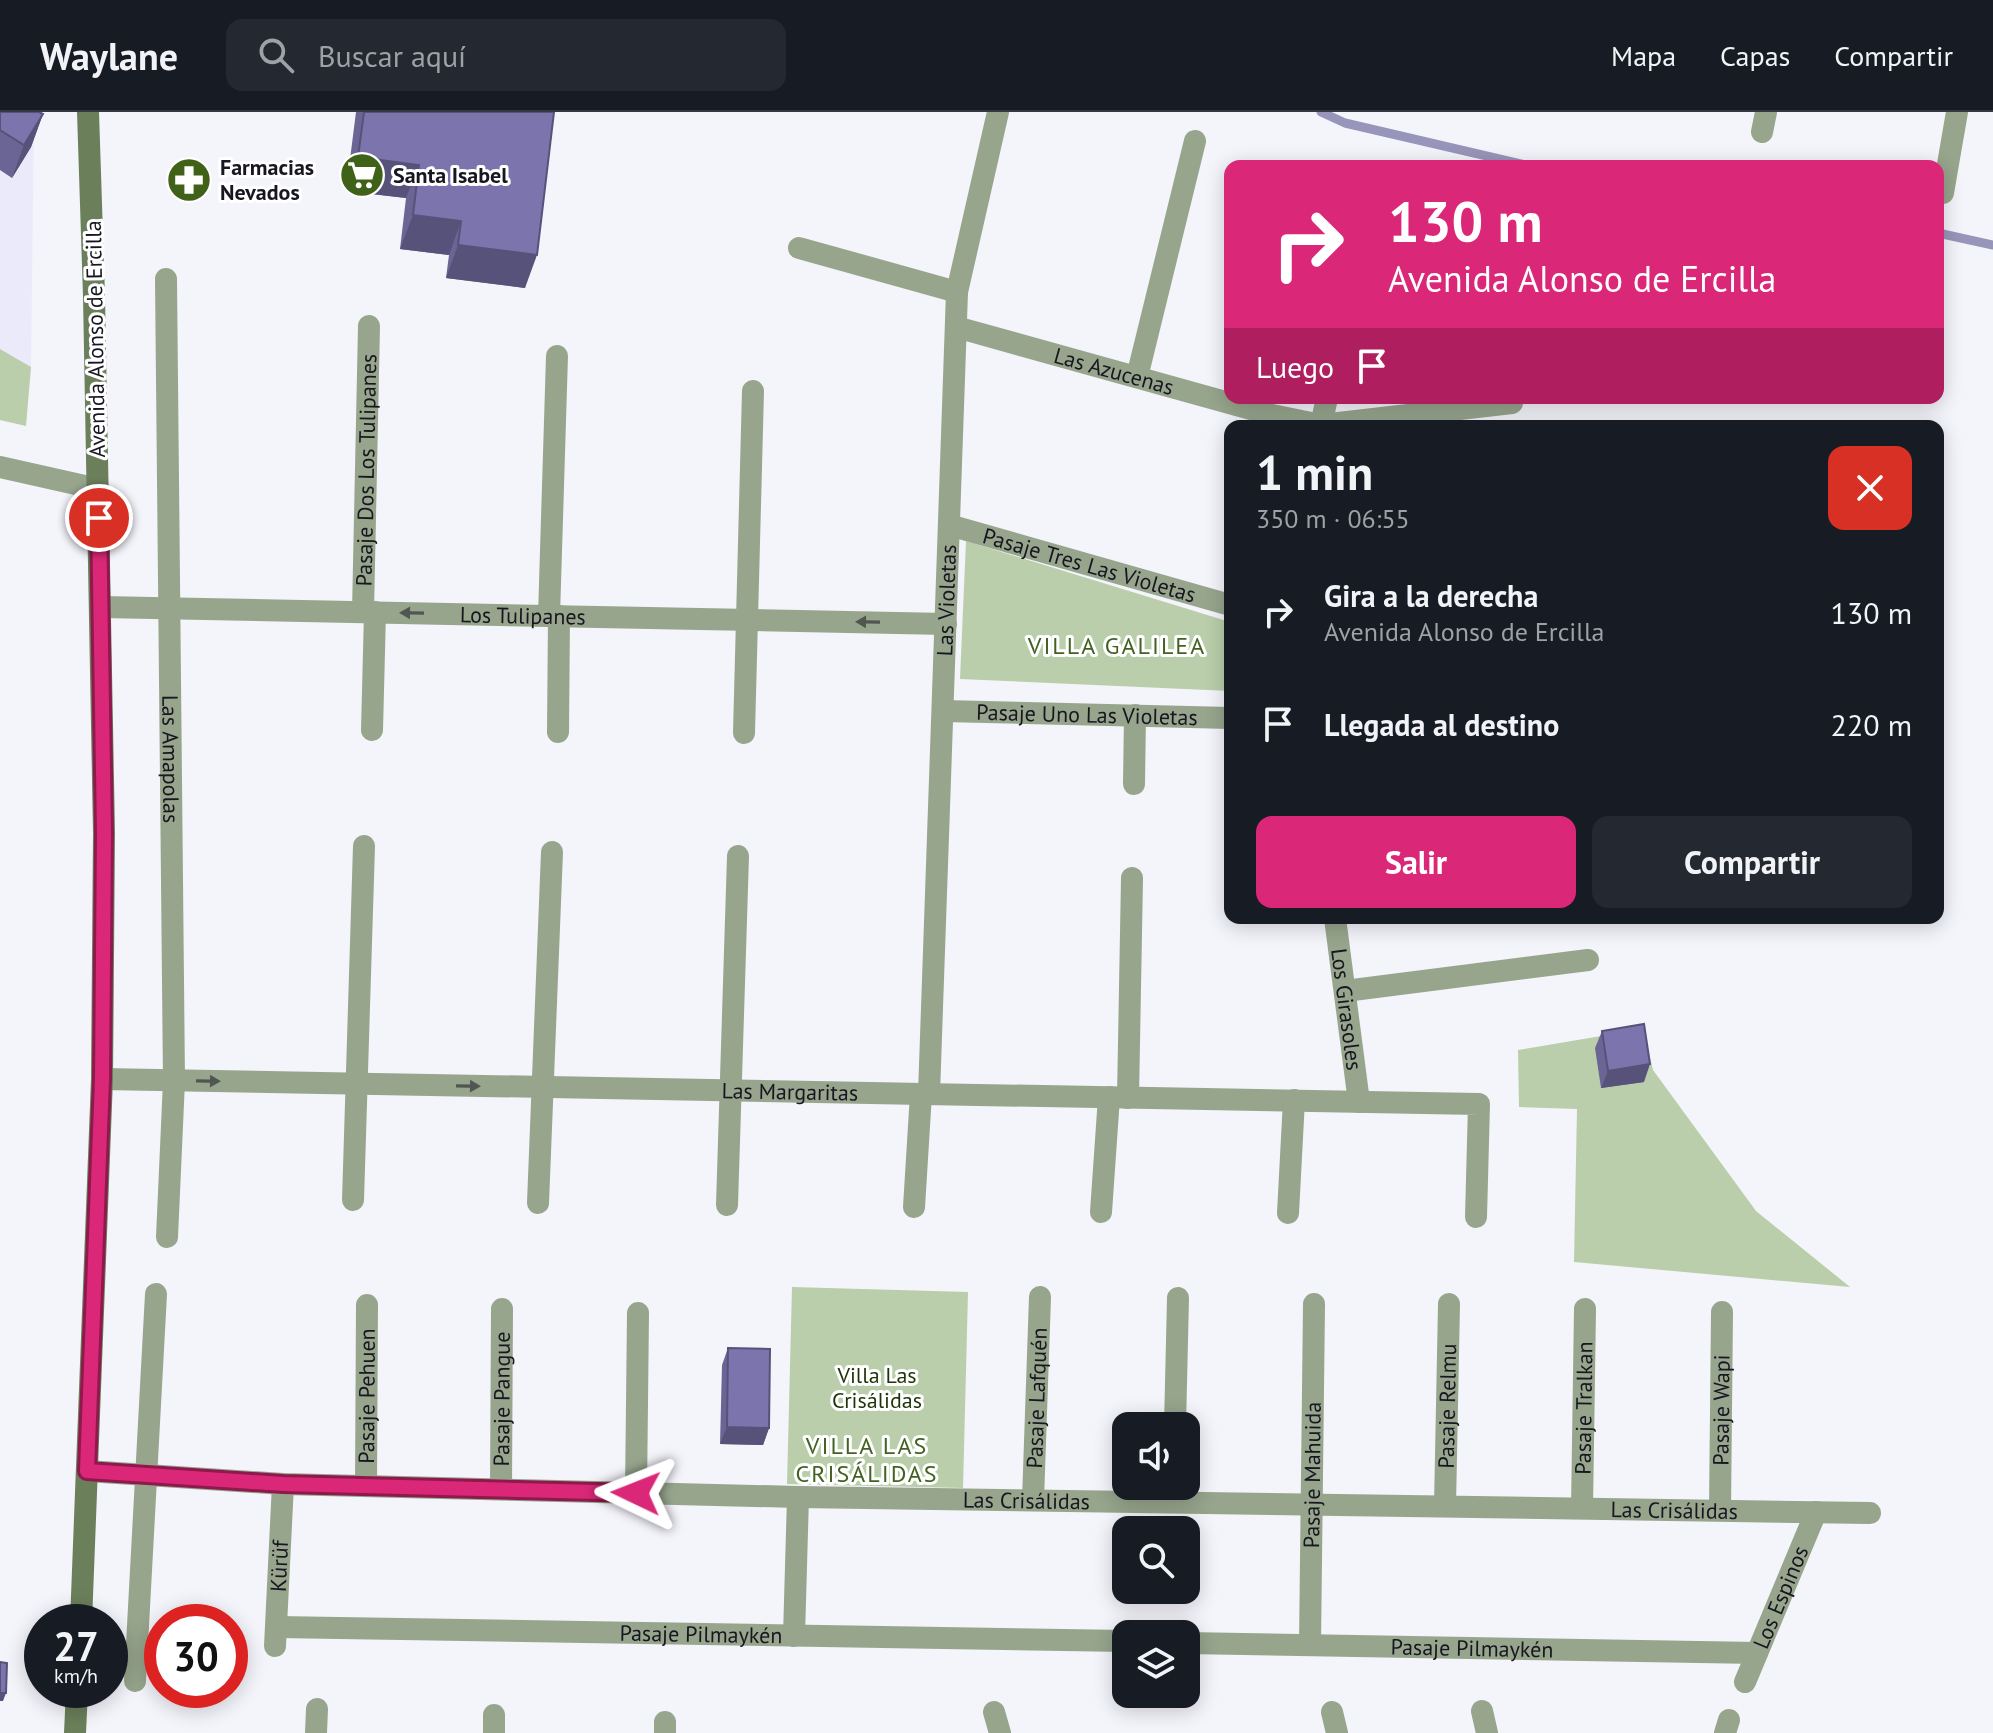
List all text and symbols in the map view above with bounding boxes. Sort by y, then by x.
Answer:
search box [226,19,786,91]
text: Waylane [40,31,178,80]
icon: search [254,33,298,77]
text: Buscar aquí [318,36,466,75]
text: Mapa [1611,37,1676,74]
text: Capas [1720,37,1790,74]
text: Compartir [1834,37,1953,74]
supermarket icon: Santa Isabel [338,151,386,199]
place label: Farmacias Nevados [220,153,314,206]
pharmacy icon: Farmacias Nevados [165,156,213,204]
place label: Santa Isabel [393,161,508,189]
text: 130 m [1388,185,1543,257]
icon: right [1256,192,1360,296]
street label: Avenida Alonso de Ercilla [79,220,111,458]
text: Avenida Alonso de Ercilla [1388,255,1776,302]
street label: Las Azucenas [1051,341,1177,401]
icon: arrive [1350,344,1394,388]
text: Luego [1256,347,1334,386]
street label: Pasaje Dos Los Tulipanes [350,353,382,587]
text: 1 min [1256,441,1373,503]
button: close [1828,446,1912,530]
pin [65,484,133,552]
icon: arrive [77,496,121,540]
text: 350 m · 06:55 [1256,502,1410,535]
street label: Pasaje Tres Las Violetas [980,521,1199,609]
street label: Las Violetas [930,544,962,657]
text: Gira a la derecha [1324,576,1538,615]
icon: right [1256,590,1300,634]
text: 130 m [1831,593,1912,632]
street label: Los Tulipanes [460,600,586,631]
one-way arrow [399,607,424,619]
text: Avenida Alonso de Ercilla [1324,615,1604,648]
one-way arrow [855,616,880,628]
district label: VILLA GALILEA [1027,630,1206,661]
street label: Las Amapolas [156,695,185,823]
street label: Pasaje Uno Las Violetas [976,698,1198,731]
icon: arrive [1256,702,1300,746]
text: Llegada al destino [1324,705,1559,744]
text: 220 m [1831,705,1912,744]
button: Salir [1256,816,1576,908]
button: Compartir [1592,816,1912,908]
street label: Los Girasoles [1325,947,1369,1072]
one-way arrow [196,1075,221,1087]
street label: Las Margaritas [721,1076,858,1107]
one-way arrow [456,1080,481,1092]
street label: Pasaje Lafquén [1020,1327,1053,1469]
street label: Pasaje Pehuen [352,1328,381,1464]
street label: Pasaje Pangue [487,1331,516,1467]
street label: Pasaje Tralkan [1569,1341,1599,1475]
street label: Pasaje Relmu [1432,1343,1462,1469]
street label: Pasaje Wapi [1706,1354,1736,1466]
park label: Villa Las Crisálidas [832,1361,922,1414]
street label: Pasaje Mahuida [1297,1402,1327,1548]
map controls [1112,1412,1200,1708]
button: sound [1112,1412,1200,1500]
district label: VILLA LAS CRISÁLIDAS [795,1430,939,1489]
position arrow [594,1451,678,1535]
street label: Las Crisálidas [963,1485,1090,1515]
street label: Las Crisálidas [1611,1495,1738,1525]
button: search [1112,1516,1200,1604]
street label: Kürüf [264,1539,294,1593]
street label: Los Espinos [1747,1541,1814,1653]
speed limit sign: 30 [144,1604,248,1708]
street label: Pasaje Pilmaykén [619,1619,783,1649]
text: 27 [53,1620,99,1672]
button: layers [1112,1620,1200,1708]
street label: Pasaje Pilmaykén [1390,1633,1554,1663]
text: km/h [54,1663,98,1689]

